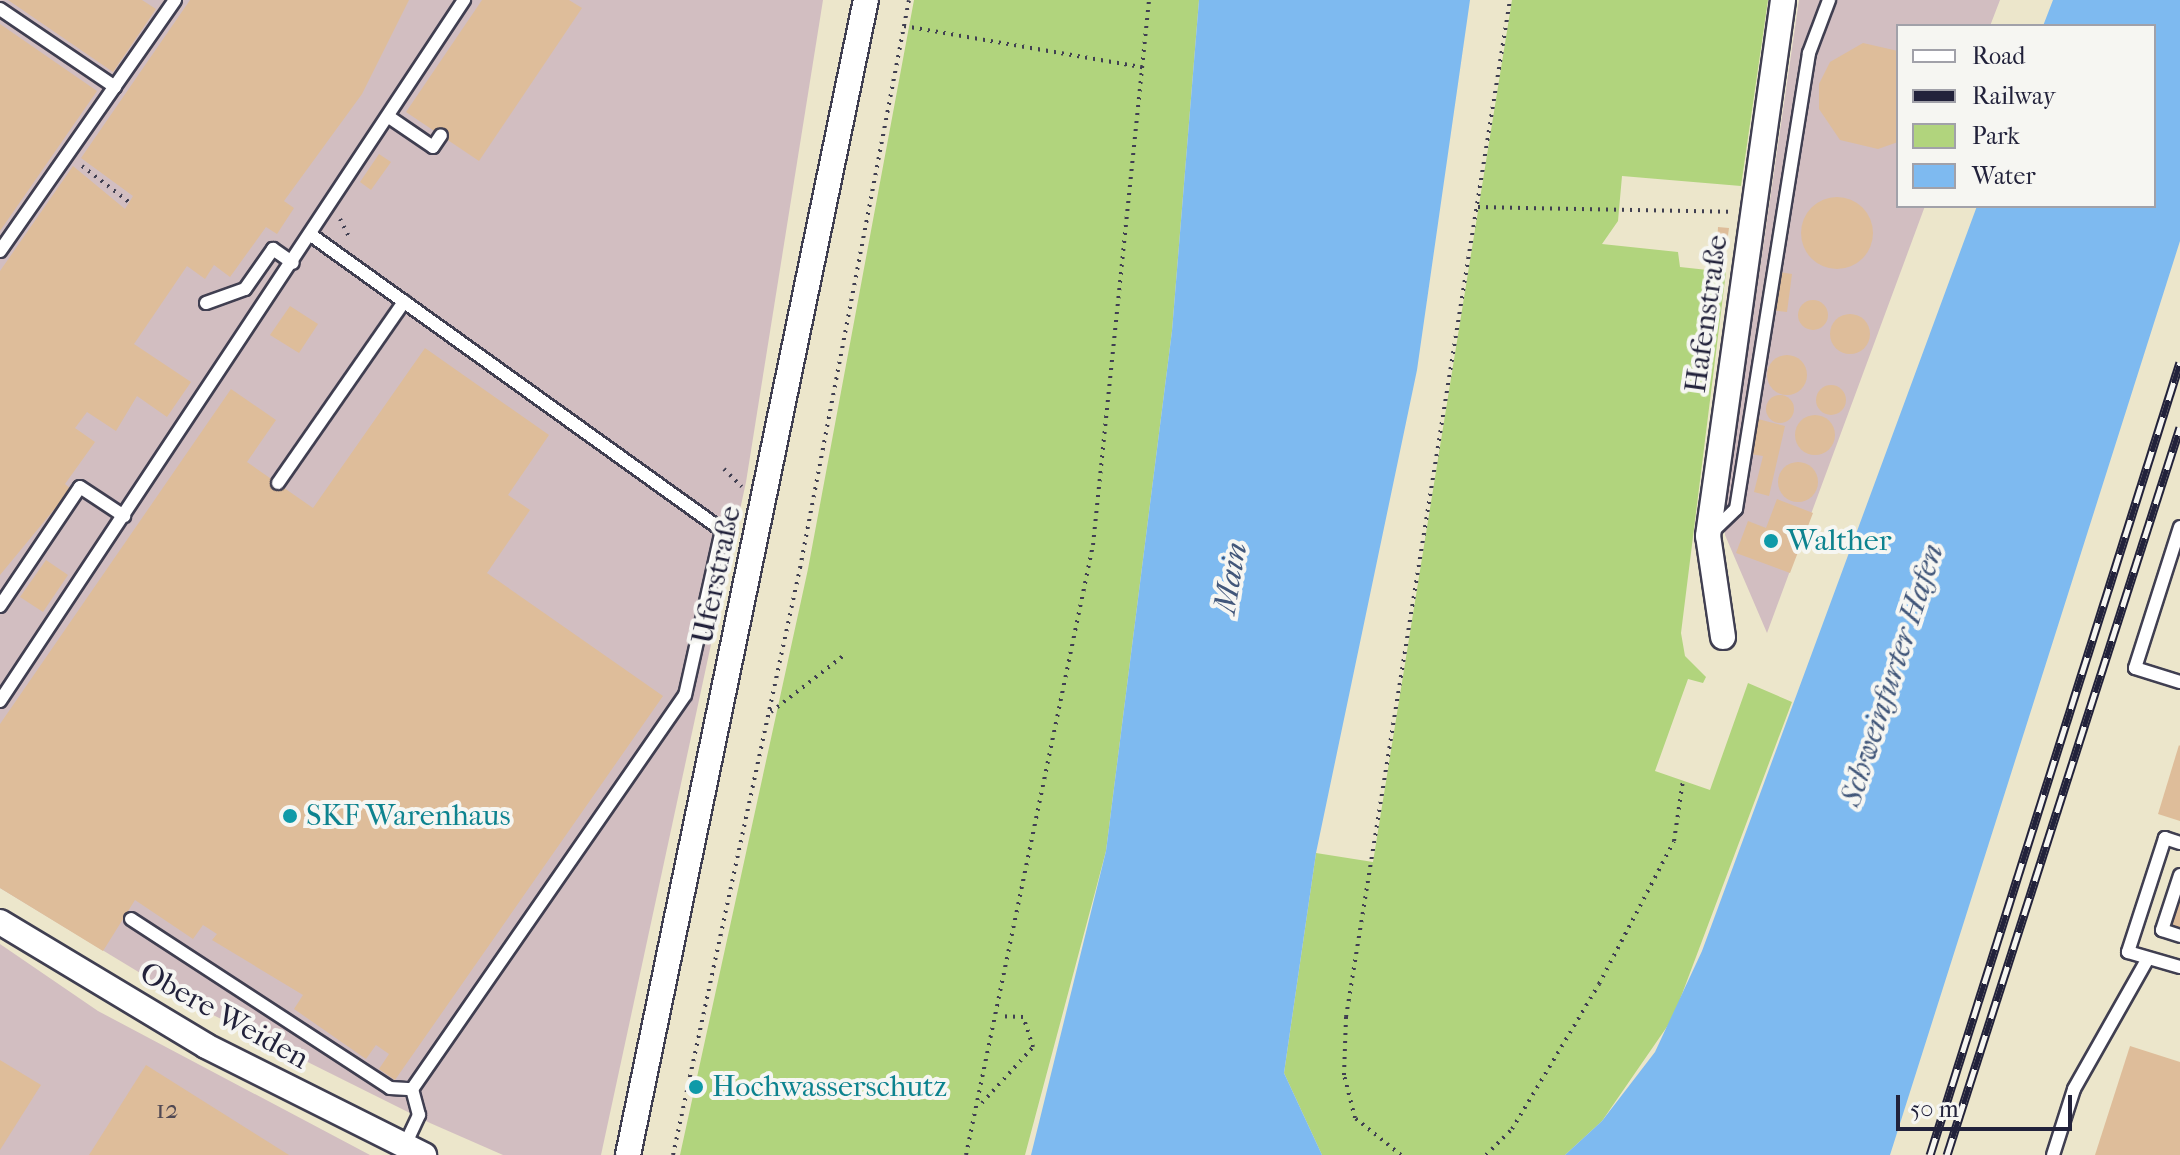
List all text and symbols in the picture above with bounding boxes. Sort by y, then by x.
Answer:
legend [1896,24,2156,208]
text: Road [1972,42,2025,70]
text: Railway [1972,82,2055,110]
text: Park [1972,122,2020,150]
text: Water [1972,162,2036,190]
street label: Hafenstraße [1678,233,1736,395]
street label: Uferstraße [685,503,749,647]
place label: Walther [1787,523,1891,559]
marker: Walther [1762,532,1780,550]
water label: Main [1206,539,1256,617]
water label: Schweinfurter Hafen [1831,539,1953,811]
place label: SKF Warenhaus [306,798,511,834]
marker: SKF Warenhaus [281,807,299,825]
street label: Obere Weiden [133,955,315,1077]
place label: Hochwasserschutz [712,1069,947,1105]
marker: Hochwasserschutz [687,1078,705,1096]
scale bar [1900,1079,2076,1129]
house number: 12 [156,1094,178,1126]
text: 50 m [1910,1095,1959,1123]

